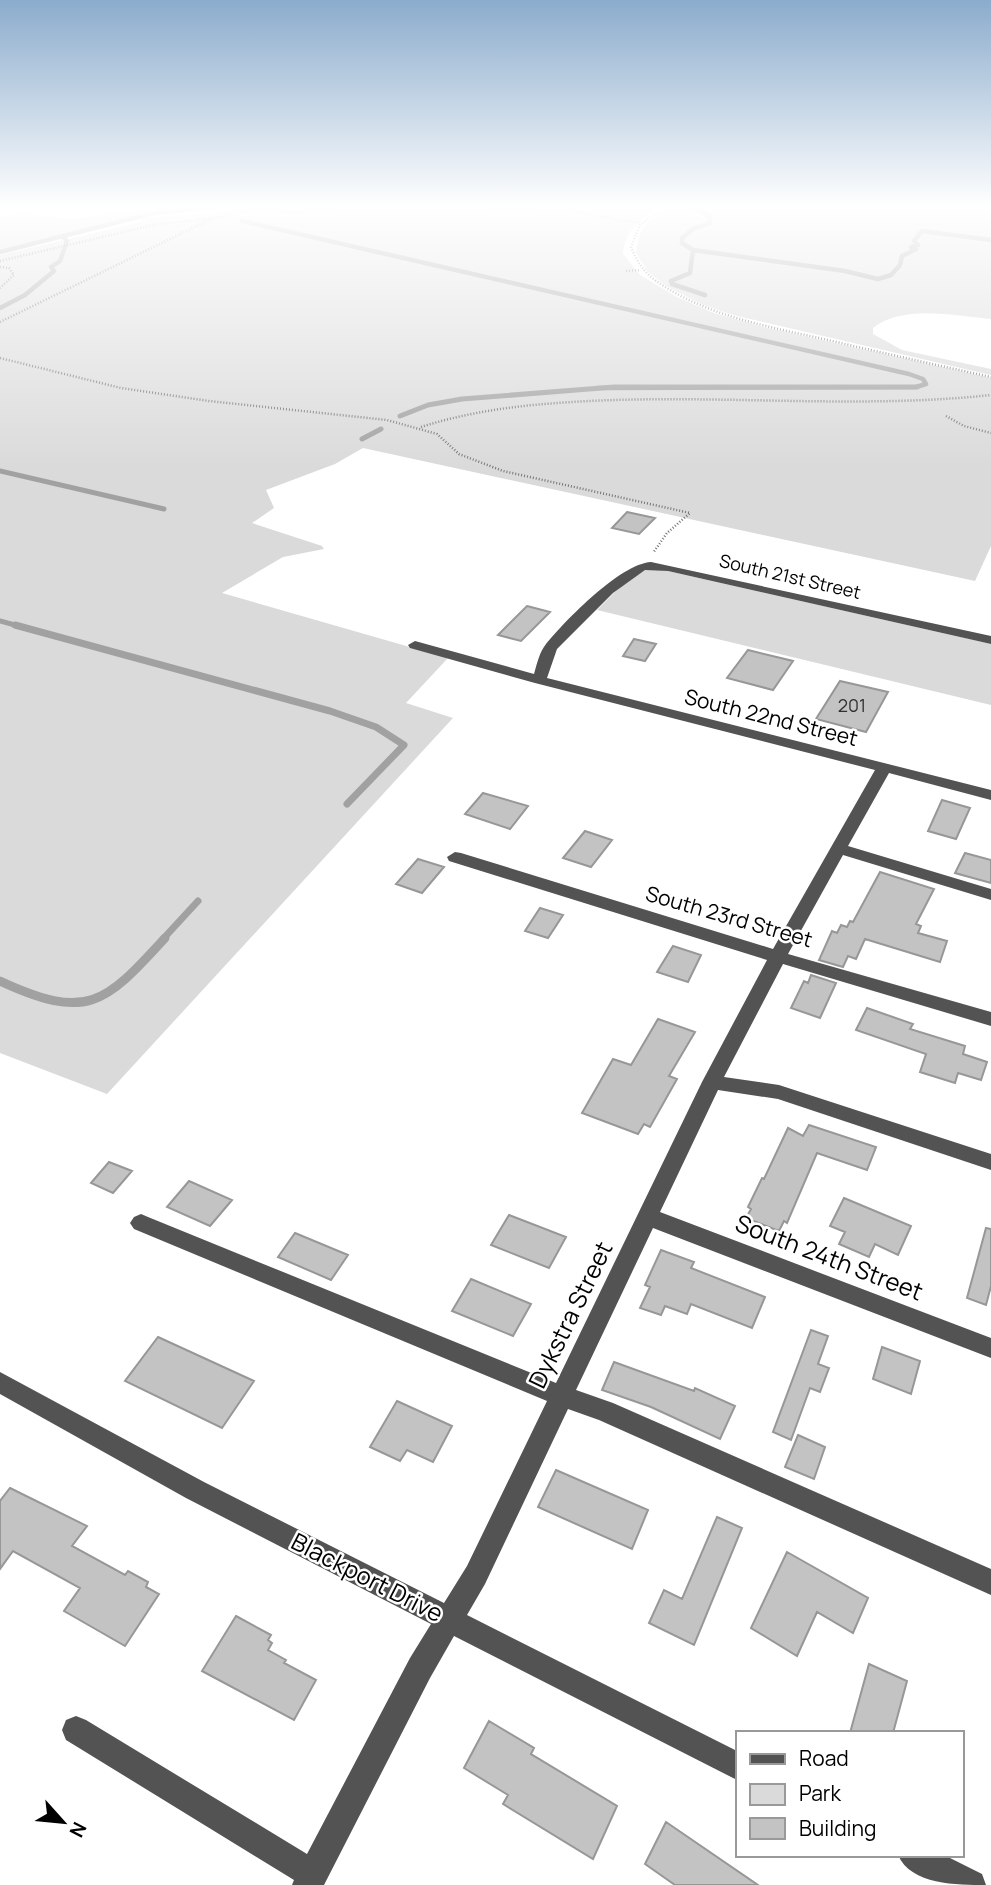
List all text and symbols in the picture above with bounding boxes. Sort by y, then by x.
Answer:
street label: South 21st Street [717,548,863,604]
street label: South 22nd Street [682,682,861,752]
house number: 201 [838,693,866,717]
street label: South 23rd Street [643,879,816,953]
street label: South 24th Street [731,1206,928,1308]
street label: Dykstra Street [520,1235,619,1393]
street label: Blackport Drive [286,1524,449,1629]
legend [736,1731,963,1857]
text: Road [799,1744,849,1772]
text: Park [799,1779,841,1807]
north arrow [28,1787,98,1857]
text: Building [799,1814,876,1842]
text: N [63,1818,93,1842]

